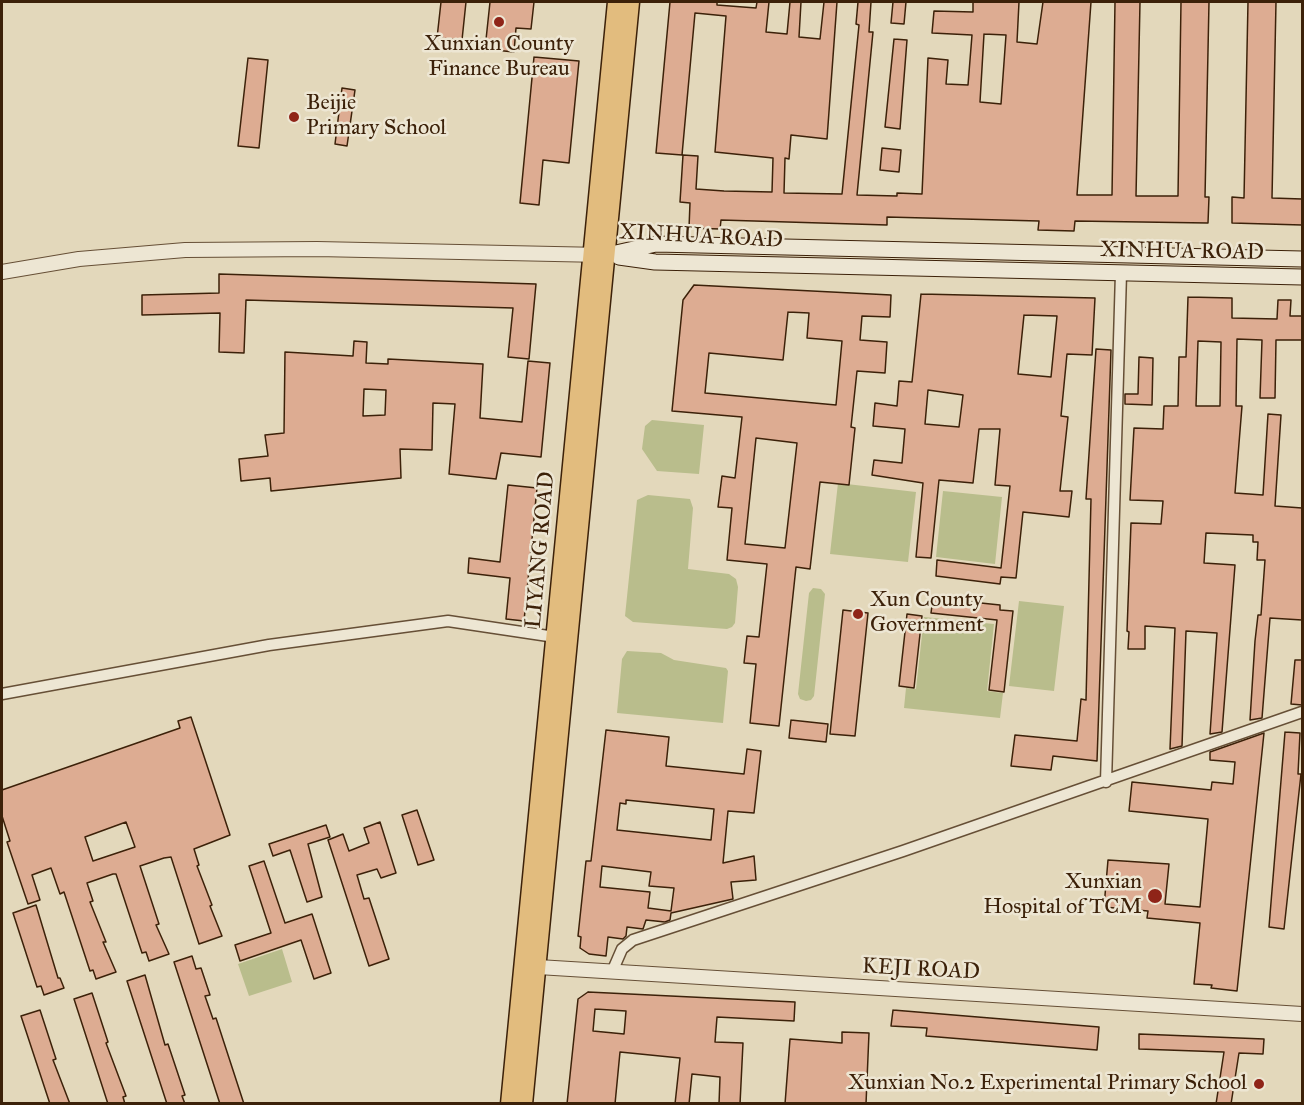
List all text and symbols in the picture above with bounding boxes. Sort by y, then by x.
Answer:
marker: Xunxian County Finance Bureau [492,15,506,29]
place label: Xunxian County Finance Bureau [424,32,574,84]
place label: Beijie Primary School [306,91,446,142]
marker: Beijie Primary School [287,110,301,124]
street label: XINHUA ROAD [618,220,784,254]
street label: XINHUA ROAD [1100,237,1264,267]
street label: LIYANG ROAD [521,471,561,629]
place label: Xun County Government [870,588,984,640]
marker: Xun County Government [851,607,865,621]
place label: Xunxian Hospital of TCM [983,870,1142,921]
marker: Xunxian Hospital of TCM [1146,887,1164,905]
street label: KEJI ROAD [861,954,981,986]
place label: Xunxian No.2 Experimental Primary School [848,1071,1247,1097]
marker: Xunxian No.2 Experimental Primary School [1252,1077,1266,1091]

